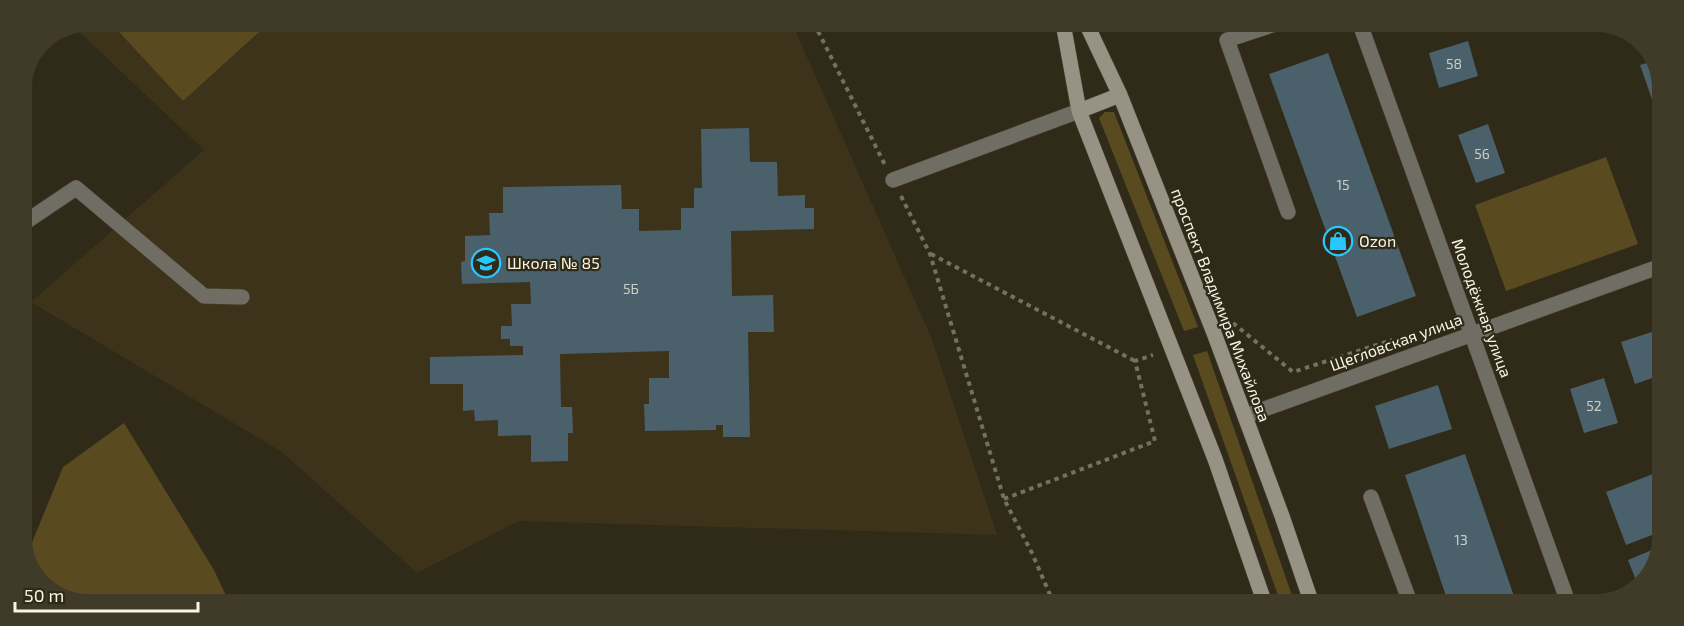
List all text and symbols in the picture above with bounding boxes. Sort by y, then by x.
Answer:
house number: 58 [1446,55,1462,72]
house number: 56 [1474,145,1490,162]
house number: 15 [1336,176,1350,193]
street label: проспект Владимира Михайлова [1168,185,1275,424]
shop icon: Ozon [1322,225,1354,257]
place label: Ozon [1359,231,1396,250]
street label: Молодёжная улица [1448,236,1516,380]
school or university icon: Школа № 85 [470,247,502,279]
place label: Школа № 85 [507,253,600,272]
house number: 5Б [623,280,639,297]
street label: Щегловская улица [1327,309,1465,375]
house number: 52 [1586,397,1602,414]
house number: 13 [1454,531,1468,548]
scale bar [15,575,198,613]
text: 50 m [24,584,64,606]

